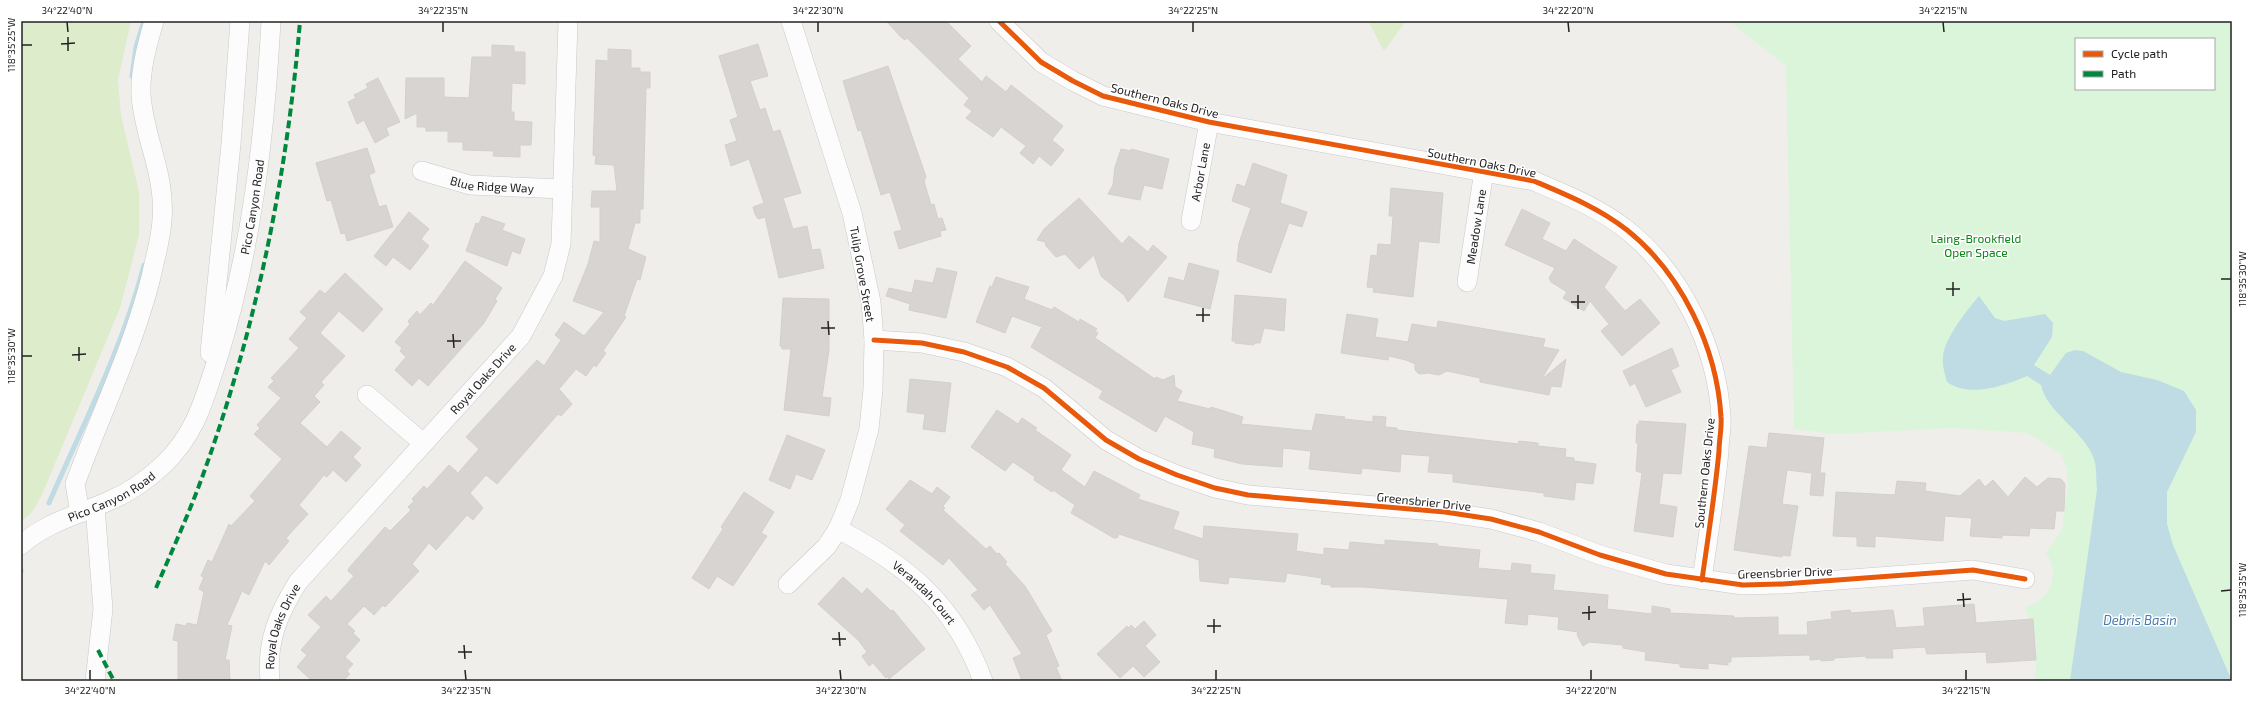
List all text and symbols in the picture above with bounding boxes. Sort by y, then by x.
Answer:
text: 34°22'40"N [41,4,93,16]
text: 34°22'35"N [418,4,468,16]
text: 34°22'30"N [793,4,843,16]
text: 34°22'25"N [1168,4,1218,16]
text: 34°22'20"N [1543,4,1593,16]
text: 34°22'15"N [1919,4,1967,16]
text: 118°35'25"W [5,17,17,72]
legend [2075,38,2215,90]
text: Cycle path [2111,46,2168,60]
text: Path [2111,66,2136,80]
street label: Southern Oaks Drive [1110,80,1220,120]
street label: Arbor Lane [1188,141,1212,202]
street label: Southern Oaks Drive [1426,145,1538,179]
street label: Pico Canyon Road [237,158,266,256]
street label: Blue Ridge Way [449,173,535,195]
street label: Meadow Lane [1463,188,1488,265]
street label: Tulip Grove Street [848,225,878,323]
park label: Laing-Brookfield Open Space [1931,231,2021,259]
text: 118°35'30"W [2236,251,2248,307]
text: 118°35'30"W [5,328,17,384]
street label: Royal Oaks Drive [447,340,518,417]
street label: Southern Oaks Drive [1691,417,1717,529]
street label: Pico Canyon Road [66,468,158,524]
street label: Greensbrier Drive [1376,489,1472,513]
street label: Verandah Court [890,557,960,627]
text: 118°35'35"W [2236,562,2248,617]
street label: Greensbrier Drive [1737,563,1833,581]
street label: Royal Oaks Drive [262,581,303,670]
water label: Debris Basin [2103,612,2177,628]
text: 34°22'40"N [64,684,116,696]
text: 34°22'35"N [441,684,491,696]
text: 34°22'30"N [816,684,866,696]
text: 34°22'25"N [1191,684,1241,696]
text: 34°22'20"N [1566,684,1616,696]
text: 34°22'15"N [1942,684,1990,696]

